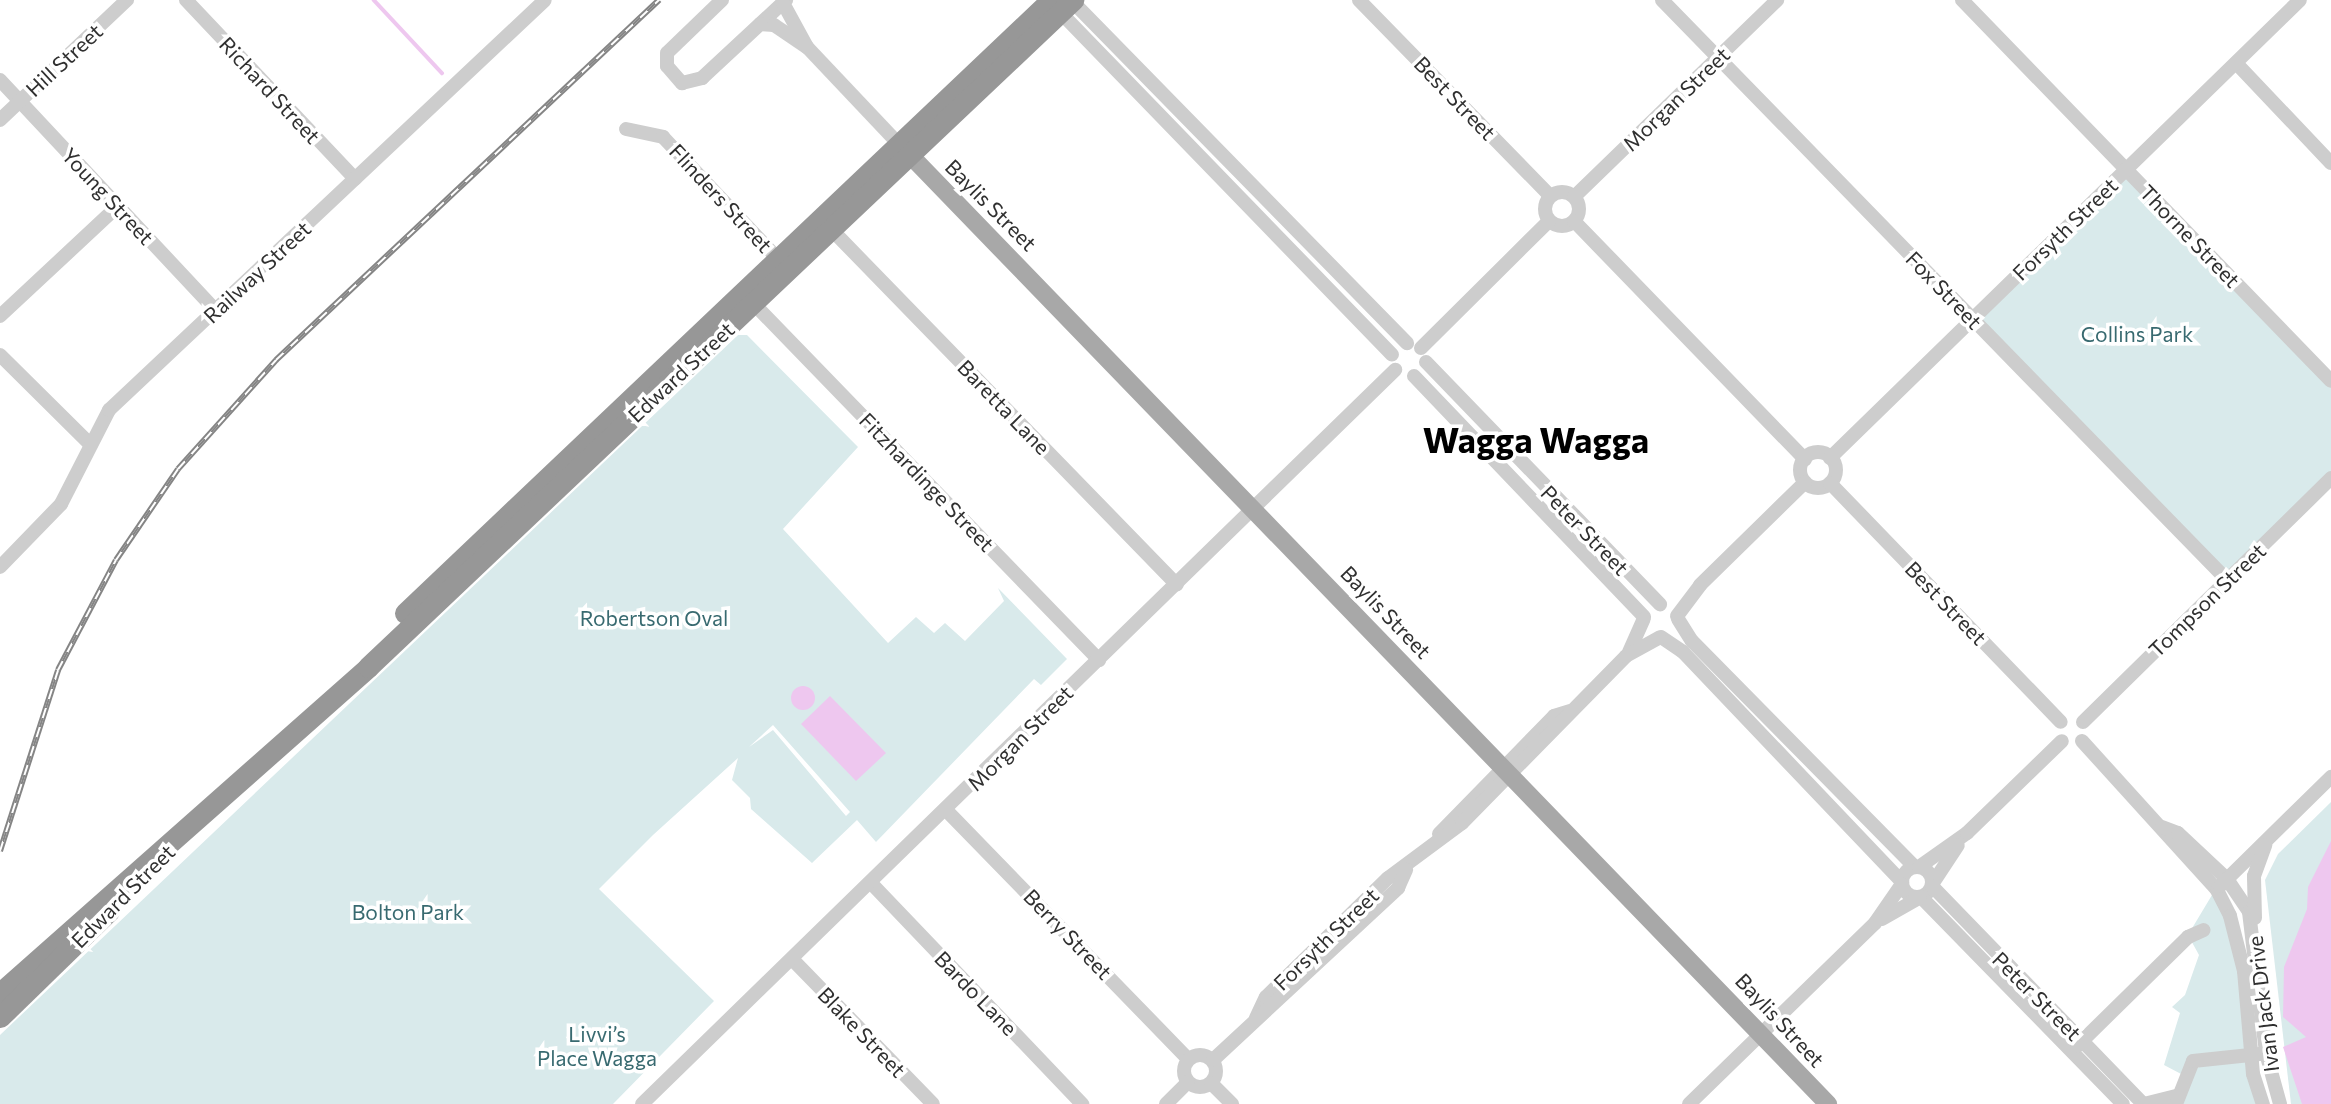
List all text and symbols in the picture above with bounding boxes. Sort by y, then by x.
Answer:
street label: Hill Street [21,18,107,102]
street label: Richard Street [214,32,326,148]
street label: Morgan Street [1617,42,1735,156]
street label: Best Street [1409,51,1501,145]
street label: Flinders Street [664,139,778,257]
street label: Young Street [57,142,159,250]
street label: Baylis Street [940,154,1042,256]
street label: Forsyth Street [2007,173,2123,285]
street label: Thorne Street [2135,179,2245,293]
street label: Railway Street [198,216,316,328]
street label: Fox Street [1901,246,1987,334]
street label: Edward Street [623,317,739,427]
park label: Collins Park [2081,321,2193,347]
street label: Baretta Lane [953,354,1055,460]
street label: Fitzhardinge Street [854,408,1000,556]
district label: Wagga Wagga [1423,418,1649,460]
street label: Peter Street [1536,480,1634,580]
street label: Tompson Street [2143,538,2271,662]
street label: Best Street [1900,556,1992,650]
street label: Baylis Street [1336,561,1436,663]
park label: Robertson Oval [580,605,728,631]
street label: Morgan Street [962,680,1078,796]
street label: Edward Street [66,839,180,953]
street label: Forsyth Street [1268,883,1384,995]
street label: Berry Street [1019,884,1117,984]
park label: Bolton Park [352,899,464,925]
street label: Ivan Jack Drive [2242,934,2284,1074]
street label: Bardo Lane [930,946,1022,1040]
street label: Peter Street [1987,946,2087,1046]
street label: Baylis Street [1730,968,1830,1072]
street label: Blake Street [813,982,911,1082]
park label: Livvi’s Place Wagga [537,1021,657,1071]

